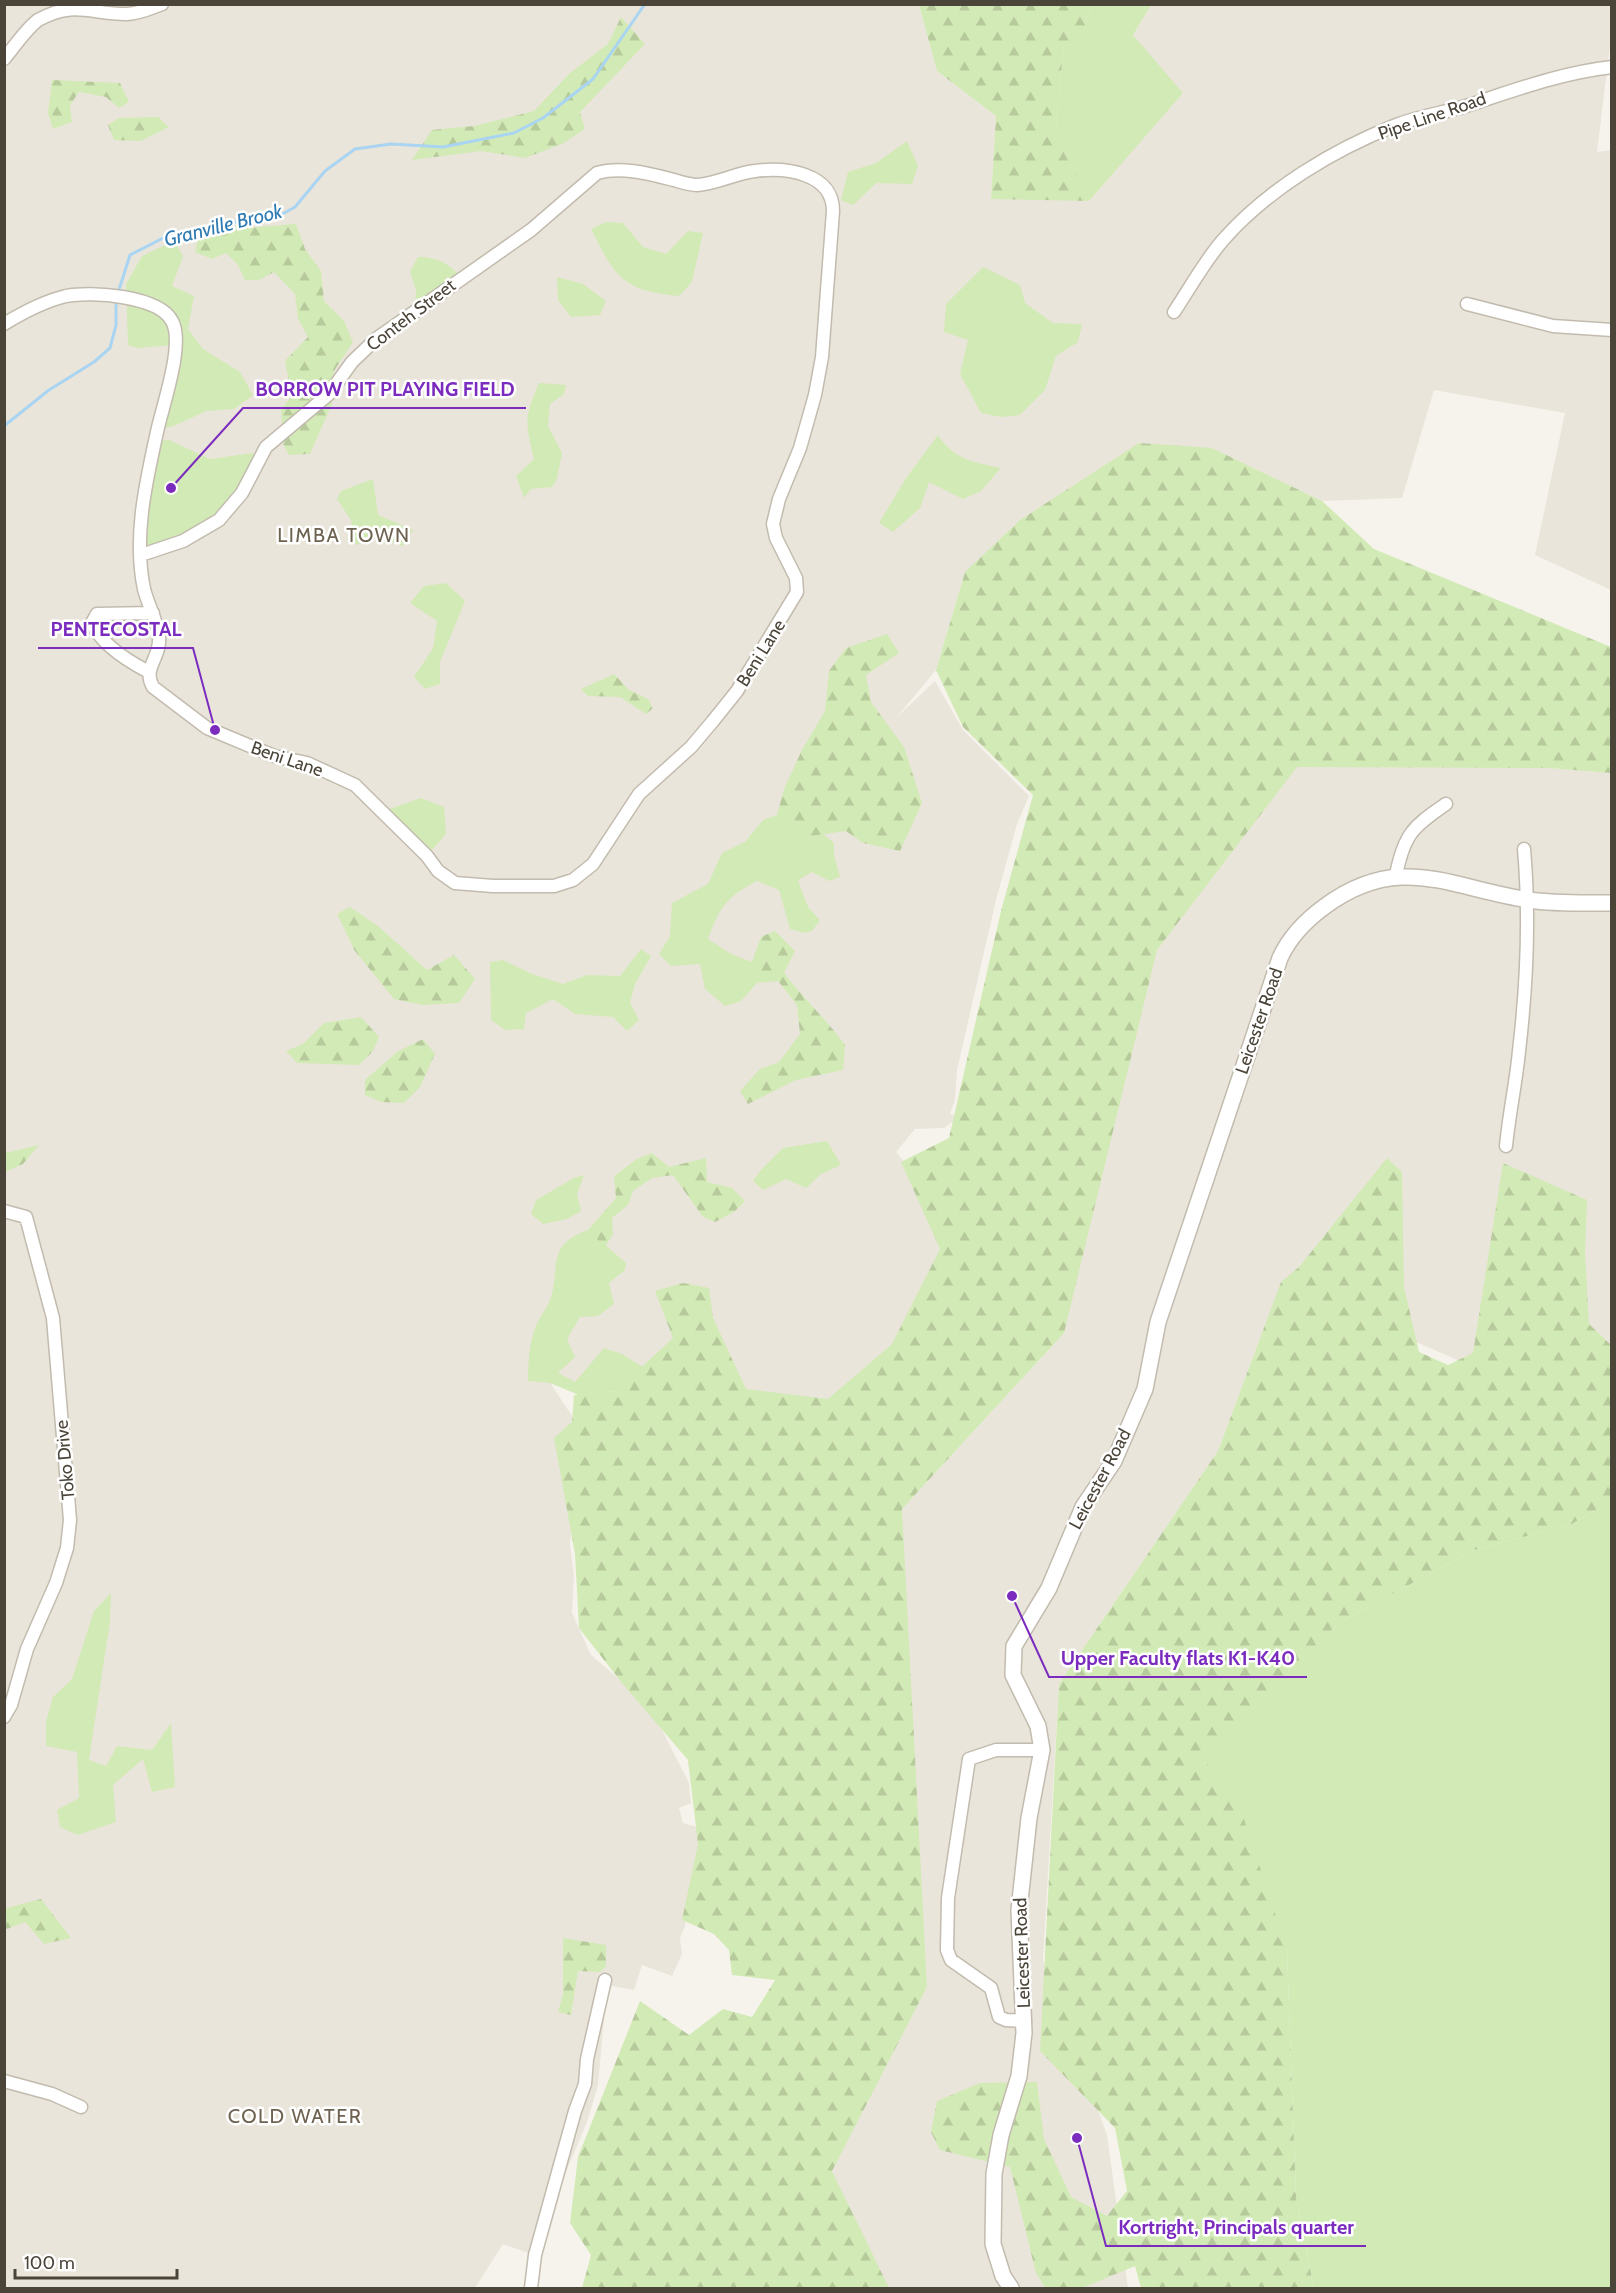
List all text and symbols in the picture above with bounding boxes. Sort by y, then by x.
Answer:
street label: Pipe Line Road [1375,87,1489,145]
water label: Granville Brook [161,198,286,251]
street label: Conteh Street [362,274,460,356]
callout: BORROW PIT PLAYING FIELD [243,370,526,408]
text: BORROW PIT PLAYING FIELD [255,377,515,401]
district label: LIMBA TOWN [277,523,411,547]
callout: PENTECOSTAL [38,610,193,648]
street label: Beni Lane [732,615,790,691]
text: PENTECOSTAL [51,617,182,641]
street label: Beni Lane [248,736,326,782]
street label: Leicester Road [1231,965,1287,1077]
street label: Toko Drive [51,1419,79,1501]
street label: Leicester Road [1064,1425,1136,1533]
callout: Upper Faculty flats K1-K40 [1049,1639,1307,1677]
text: Upper Faculty flats K1-K40 [1061,1646,1295,1670]
street label: Leicester Road [1009,1897,1035,2009]
district label: COLD WATER [228,2104,362,2128]
callout: Kortright, Principals quarter [1106,2208,1366,2246]
text: Kortright, Principals quarter [1118,2215,1354,2239]
scale bar [15,2242,177,2280]
text: 100 m [24,2252,75,2274]

